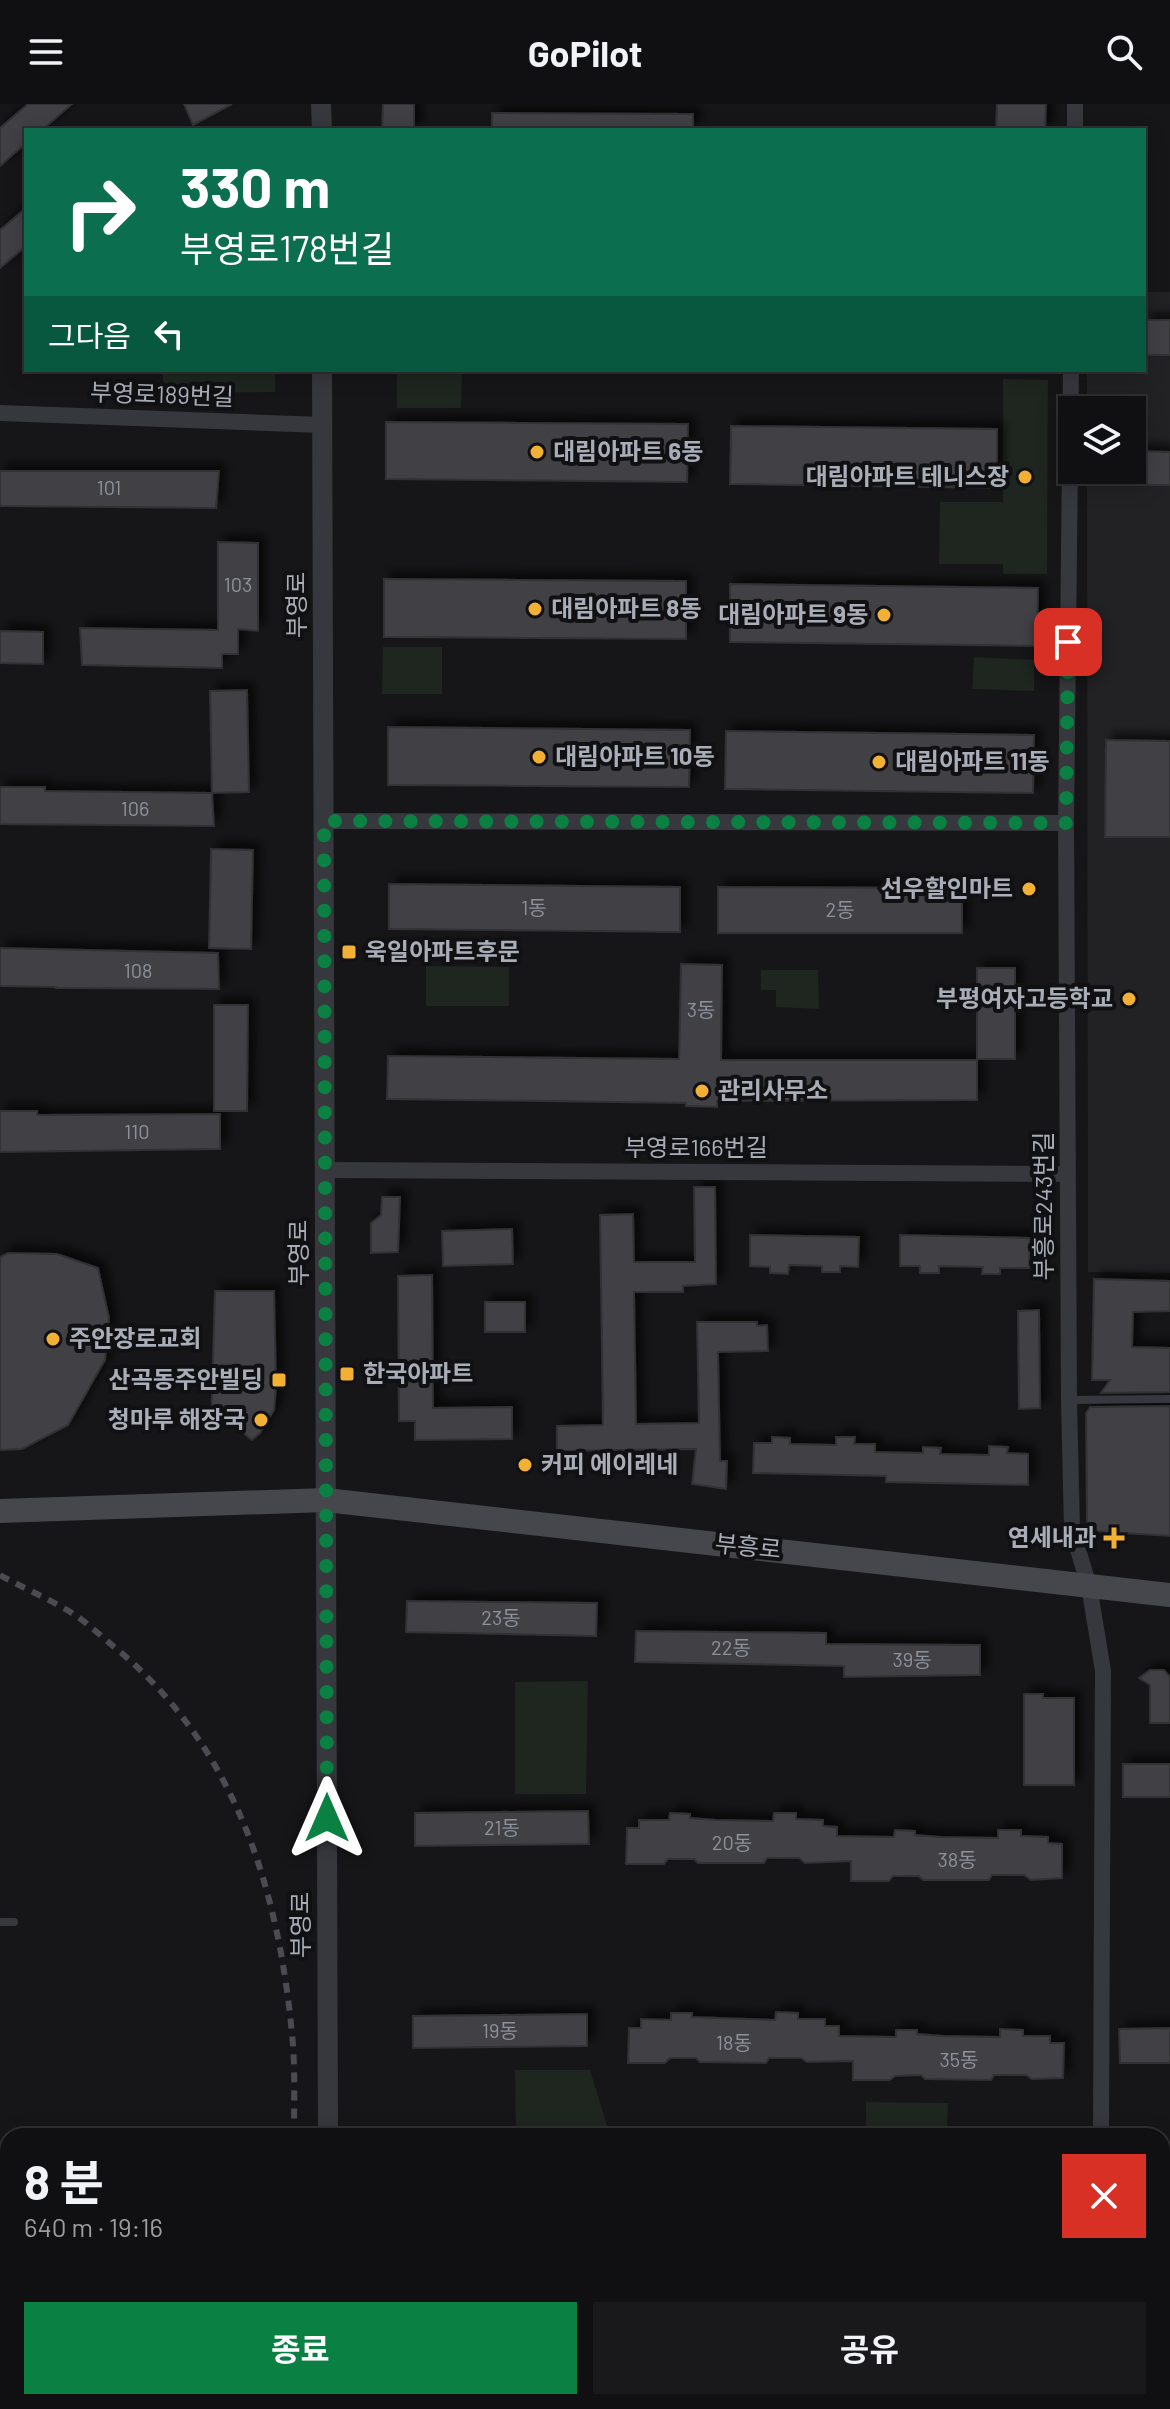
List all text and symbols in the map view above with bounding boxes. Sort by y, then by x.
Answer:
icon: menu [24,30,68,74]
icon: search [1102,30,1146,74]
text: GoPilot [528,31,642,74]
text: 330 m [180,152,330,219]
icon: right [48,160,152,264]
text: 부영로178번길 [180,226,394,269]
icon: left [147,312,191,356]
text: 그다음 [48,317,131,353]
street label: 부영로189번길 [90,377,234,411]
map controls [1058,396,1146,484]
button: layers [1058,396,1146,484]
place label: 대림아파트 6동 [553,436,703,465]
marker: 대림아파트 6동 [528,443,546,461]
place label: 대림아파트 테니스장 [805,461,1009,490]
marker: 대림아파트 테니스장 [1016,468,1034,486]
house number: 101 [97,475,121,499]
house number: 103 [224,572,252,596]
street label: 부영로 [281,572,310,638]
place label: 대림아파트 8동 [551,593,701,622]
place label: 대림아파트 9동 [718,599,868,628]
marker: 대림아파트 8동 [526,600,544,618]
marker: 대림아파트 9동 [875,606,893,624]
pin [1034,608,1102,676]
icon: arrive [1046,620,1090,664]
place label: 대림아파트 10동 [555,741,714,770]
place label: 대림아파트 11동 [895,746,1049,775]
marker: 대림아파트 10동 [530,748,548,766]
marker: 대림아파트 11동 [870,753,888,771]
house number: 106 [121,796,149,820]
place label: 선우할인마트 [881,873,1013,902]
marker: 선우할인마트 [1020,880,1038,898]
house number: 1동 [521,895,547,919]
house number: 2동 [825,897,855,921]
place label: 욱일아파트후문 [365,936,520,965]
marker: 욱일아파트후문 [340,943,358,961]
house number: 108 [124,958,152,982]
place label: 부평여자고등학교 [936,983,1113,1012]
marker: 부평여자고등학교 [1120,990,1138,1008]
house number: 3동 [687,997,715,1021]
place label: 관리사무소 [718,1075,828,1104]
marker: 관리사무소 [693,1082,711,1100]
house number: 110 [124,1119,150,1143]
street label: 부영로166번길 [624,1132,768,1161]
street label: 부흥로243번길 [1028,1132,1057,1280]
street label: 부영로 [283,1220,312,1286]
place label: 주안장로교회 [69,1323,201,1352]
marker: 주안장로교회 [44,1330,62,1348]
place label: 한국아파트 [363,1358,473,1387]
place label: 산곡동주안빌딩 [108,1364,263,1393]
marker: 한국아파트 [338,1365,356,1383]
marker: 산곡동주안빌딩 [270,1371,288,1389]
place label: 청마루 해장국 [108,1404,245,1433]
marker: 청마루 해장국 [252,1411,270,1429]
place label: 커피 에이레네 [541,1449,678,1478]
marker: 커피 에이레네 [516,1456,534,1474]
place label: 연세내과 [1008,1522,1096,1551]
marker: 연세내과 [1103,1527,1125,1549]
street label: 부흥로 [714,1528,783,1563]
house number: 23동 [481,1605,521,1629]
house number: 22동 [711,1635,751,1659]
house number: 39동 [892,1647,932,1671]
position arrow [285,1776,369,1860]
house number: 21동 [484,1815,520,1839]
house number: 20동 [712,1830,752,1854]
house number: 38동 [937,1847,977,1871]
street label: 부영로 [285,1892,314,1958]
house number: 19동 [482,2018,518,2042]
house number: 18동 [716,2030,752,2054]
house number: 35동 [940,2047,978,2071]
text: 8 분 [24,2152,104,2210]
button: close [1062,2154,1146,2238]
text: 640 m · 19:16 [24,2211,163,2242]
button: 종료 [24,2302,577,2394]
button: 공유 [593,2302,1146,2394]

